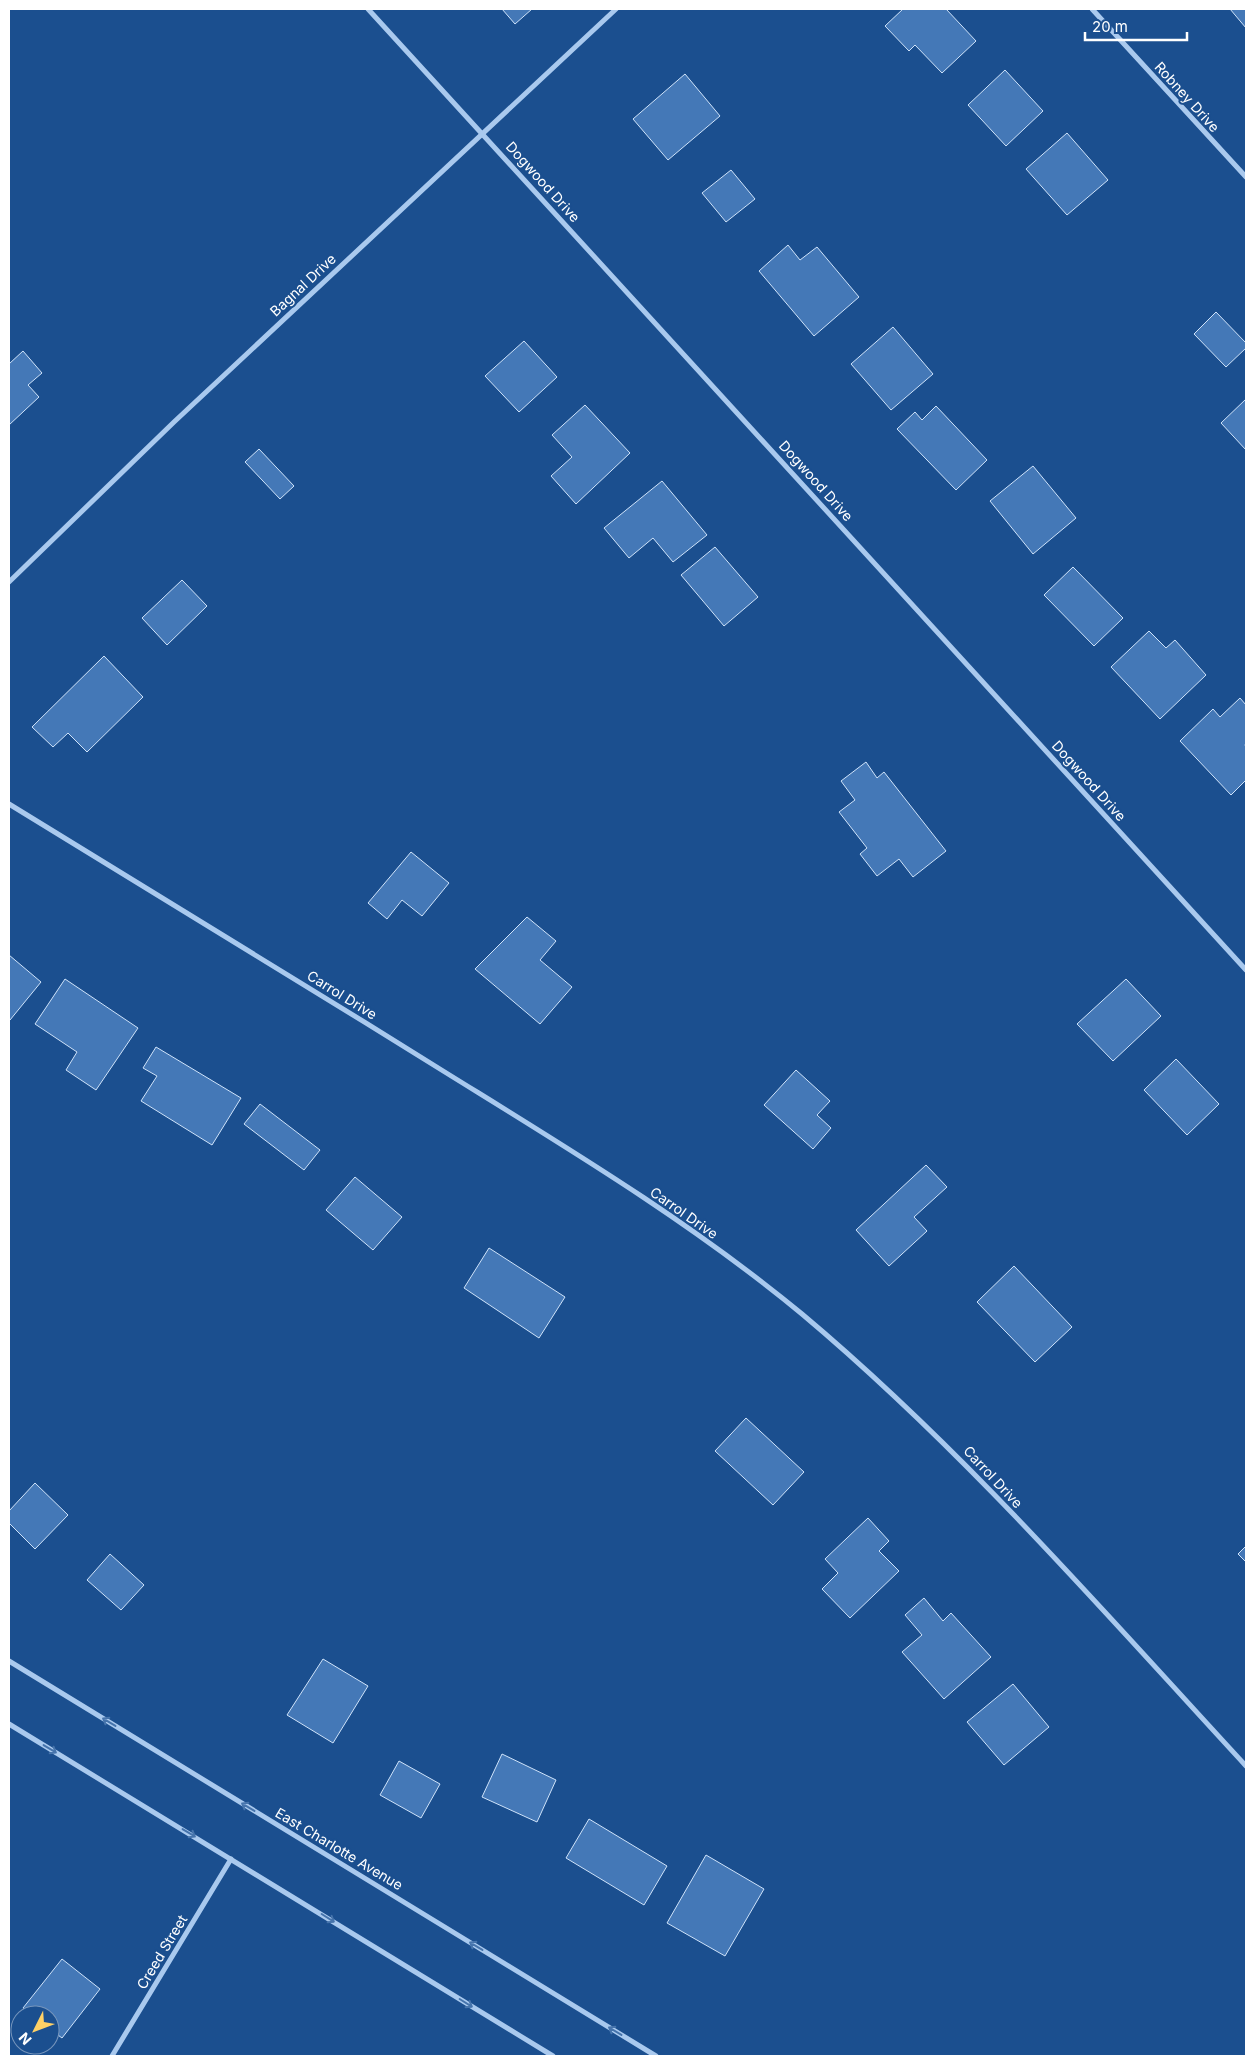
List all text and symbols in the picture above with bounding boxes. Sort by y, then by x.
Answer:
scale bar [1085,10,1188,42]
text: 20 m [1092,17,1128,36]
street label: Robney Drive [1151,58,1223,135]
street label: Dogwood Drive [503,138,584,225]
street label: Bagnal Drive [266,250,339,319]
street label: Dogwood Drive [776,437,857,524]
street label: Dogwood Drive [1049,737,1130,824]
street label: Carrol Drive [304,966,380,1023]
street label: Carrol Drive [647,1183,722,1242]
street label: Carrol Drive [960,1442,1027,1511]
one-way arrow [103,1717,117,1727]
one-way arrow [43,1744,57,1754]
one-way arrow [241,1801,255,1812]
street label: East Charlotte Avenue [272,1804,406,1893]
one-way arrow [182,1829,196,1839]
street label: Creed Street [133,1911,191,1992]
one-way arrow [320,1914,334,1924]
one-way arrow [470,1941,484,1951]
one-way arrow [459,1999,473,2009]
north arrow [10,2005,60,2055]
one-way arrow [608,2025,622,2035]
text: N [15,2029,35,2049]

